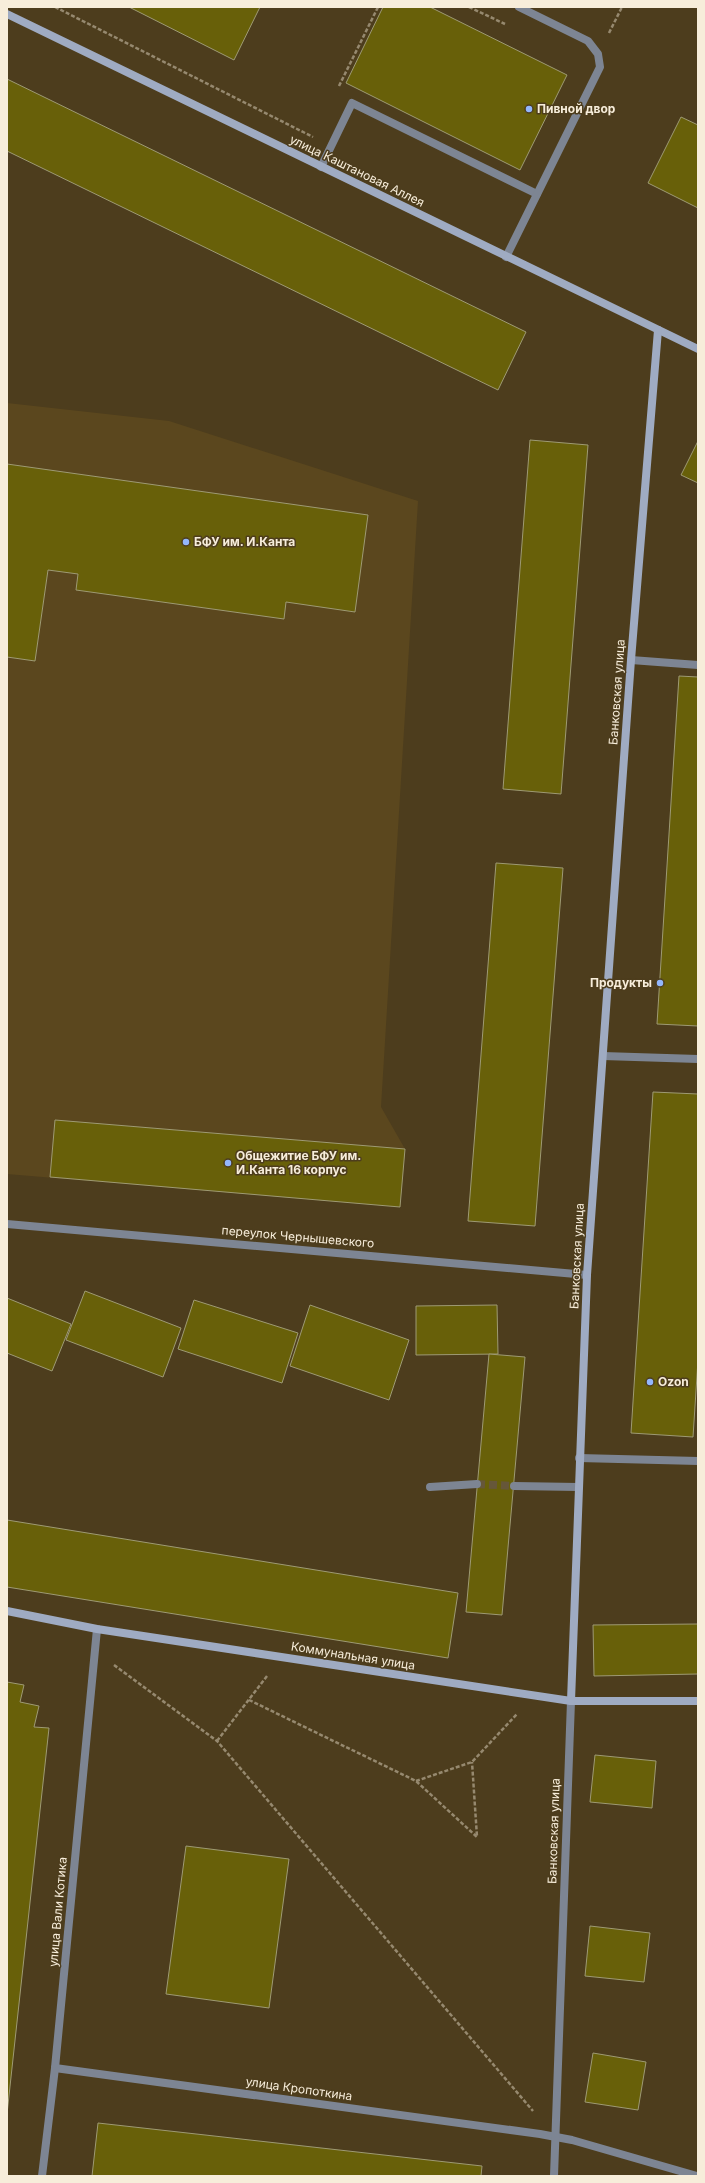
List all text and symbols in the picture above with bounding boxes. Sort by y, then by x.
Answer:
place label: Пивной двор [537,101,616,116]
marker: Пивной двор [524,104,534,114]
street label: улица Каштановая Аллея [287,131,427,210]
place label: БФУ им. И.Канта [194,534,295,549]
marker: БФУ им. И.Канта [181,537,191,547]
street label: Банковская улица [605,639,628,745]
place label: Продукты [590,975,652,990]
marker: Продукты [655,978,665,988]
place label: Общежитие БФУ им. И.Канта 16 корпус [236,1148,361,1177]
marker: Общежитие БФУ им. И.Канта 16 корпус [223,1158,233,1168]
street label: Банковская улица [566,1203,587,1309]
street label: переулок Чернышевского [221,1222,375,1251]
place label: Ozon [658,1374,689,1389]
marker: Ozon [645,1377,655,1387]
street label: Коммунальная улица [290,1638,416,1673]
street label: Банковская улица [544,1778,563,1884]
street label: улица Вали Котика [45,1856,70,1968]
street label: улица Кропоткина [245,2074,353,2103]

